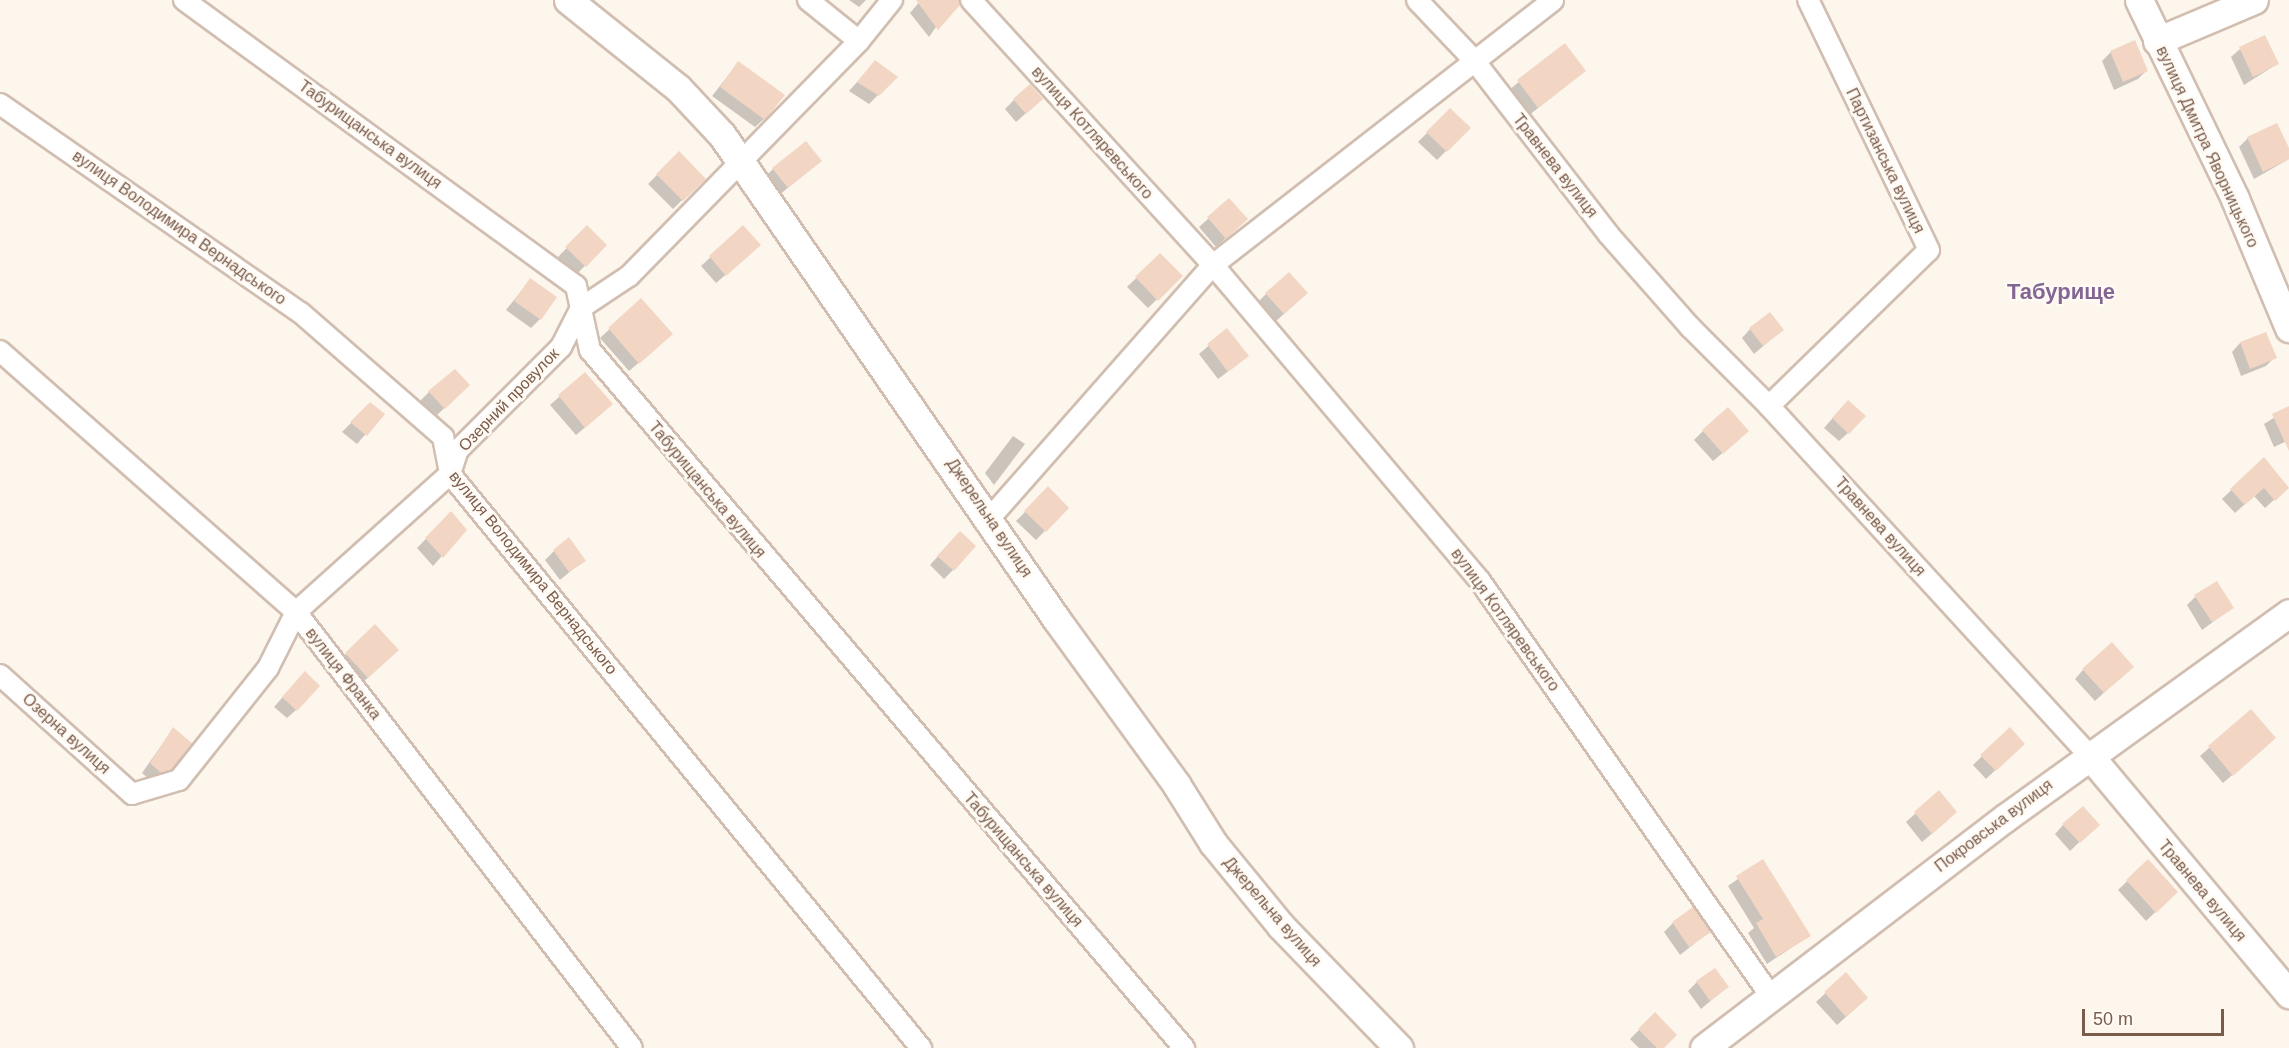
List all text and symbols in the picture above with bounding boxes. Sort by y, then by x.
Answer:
street label: вулиця Дмитра Яворницького [2152,43,2262,251]
street label: вулиця Котляревського [1027,63,1157,203]
street label: Табурищанська вулиця [295,77,445,193]
street label: Партизанська вулиця [1841,85,1929,237]
street label: Травнева вулиця [1509,110,1601,222]
street label: вулиця Володимира Вернадського [68,147,290,309]
district label: Табурище [2007,279,2115,305]
street label: Озерний провулок [455,344,563,456]
street label: Табурищанська вулиця [644,418,770,562]
street label: Джерельна вулиця [942,455,1036,581]
street label: вулиця Володимира Вернадського [445,467,621,679]
street label: Травнева вулиця [1831,474,1929,580]
street label: вулиця Котляревського [1447,545,1563,695]
street label: вулиця Франка [301,624,385,724]
street label: Озерна вулиця [18,690,114,778]
street label: Покровська вулиця [1931,775,2057,877]
street label: Табурищанська вулиця [959,789,1087,931]
street label: Травнева вулиця [2154,836,2250,946]
street label: Джерельна вулиця [1219,853,1325,971]
scale bar [2085,997,2228,1035]
text: 50 m [2093,1009,2133,1029]

